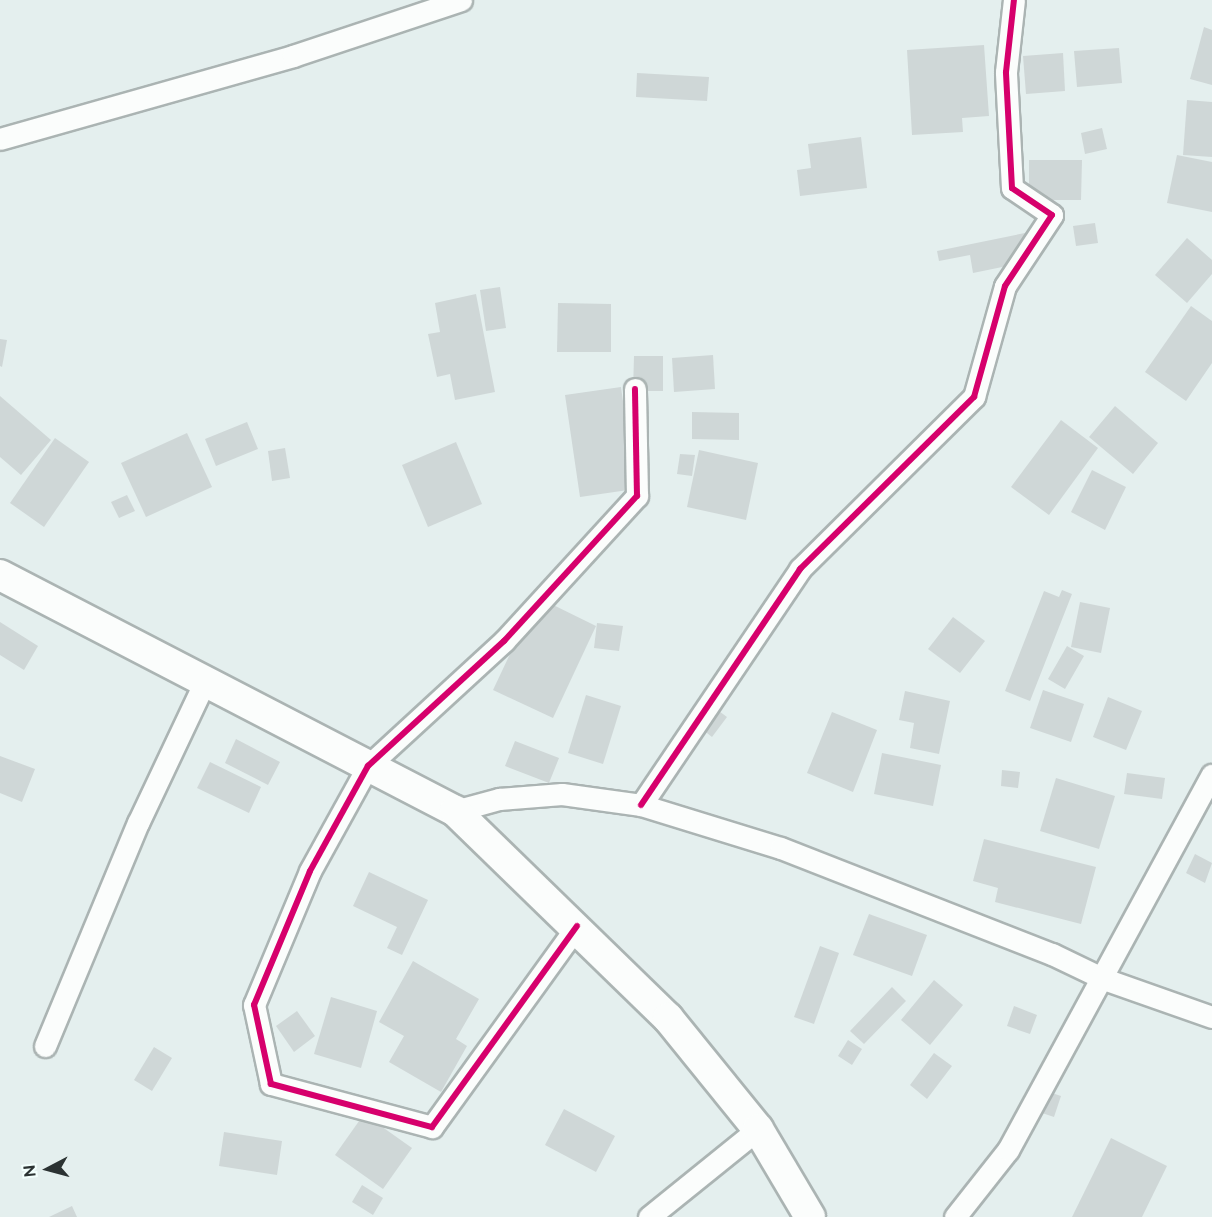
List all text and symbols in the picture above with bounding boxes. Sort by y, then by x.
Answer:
north arrow [18,1139,78,1199]
text: N [20,1164,40,1178]

